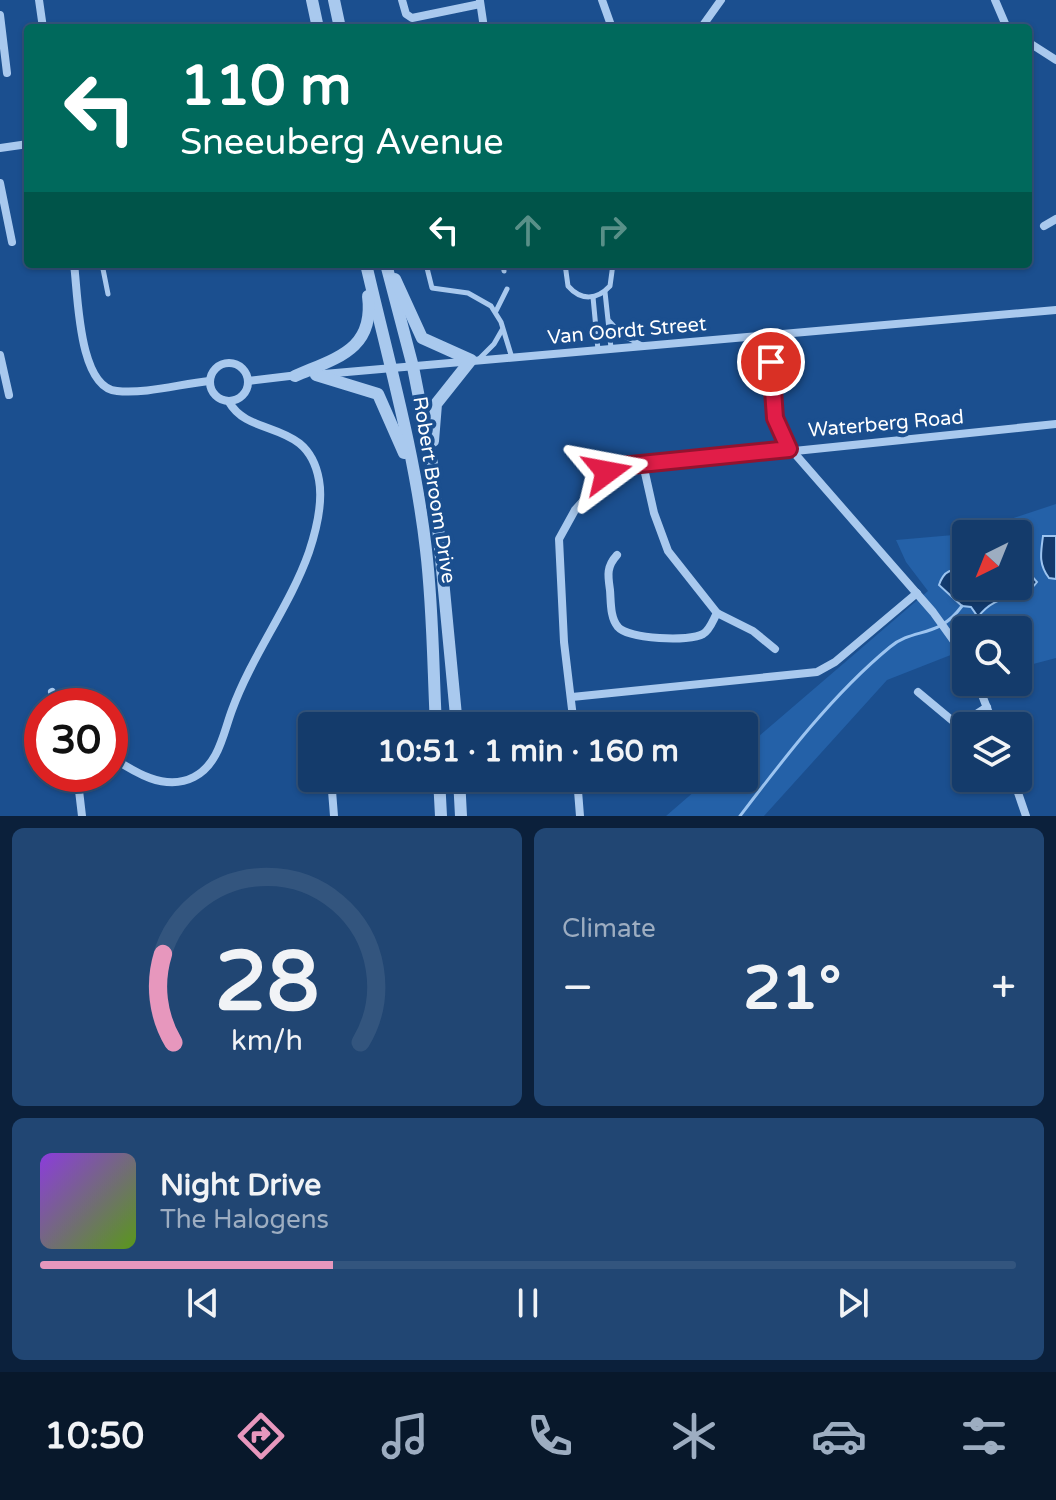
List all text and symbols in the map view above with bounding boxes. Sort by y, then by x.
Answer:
text: 110 m [180,53,351,120]
icon: left [48,56,152,160]
text: Sneeuberg Avenue [180,121,504,164]
icon: left [422,208,466,252]
icon: ahead [506,208,550,252]
icon: right [590,208,634,252]
street label: Van Oordt Street [547,312,708,350]
pin [737,328,805,396]
icon: arrive [749,340,793,384]
street label: Robert Broom Drive [407,395,461,585]
street label: Waterberg Road [807,405,965,443]
position arrow [565,430,649,514]
north arrow [952,520,1032,600]
map controls [952,520,1032,792]
button: search [952,616,1032,696]
speed limit sign: 30 [24,688,128,792]
button: layers [952,712,1032,792]
text: 10:51 · 1 min · 160 m [377,733,679,770]
text: Climate [562,913,656,944]
text: 28 [215,933,319,1033]
text: 21° [743,953,841,1025]
text: − [562,962,593,1015]
text: + [991,962,1016,1015]
text: km/h [231,1024,303,1058]
text: Night Drive [160,1167,321,1204]
text: The Halogens [160,1204,329,1235]
icon: previous [181,1281,225,1325]
icon: pause [506,1281,550,1325]
icon: next [831,1281,875,1325]
icon: directions [233,1408,289,1464]
icon: music [377,1408,433,1464]
icon: phone [522,1408,578,1464]
icon: climate [666,1408,722,1464]
icon: car [811,1408,867,1464]
icon: filters [956,1408,1012,1464]
text: 10:50 [44,1415,144,1458]

